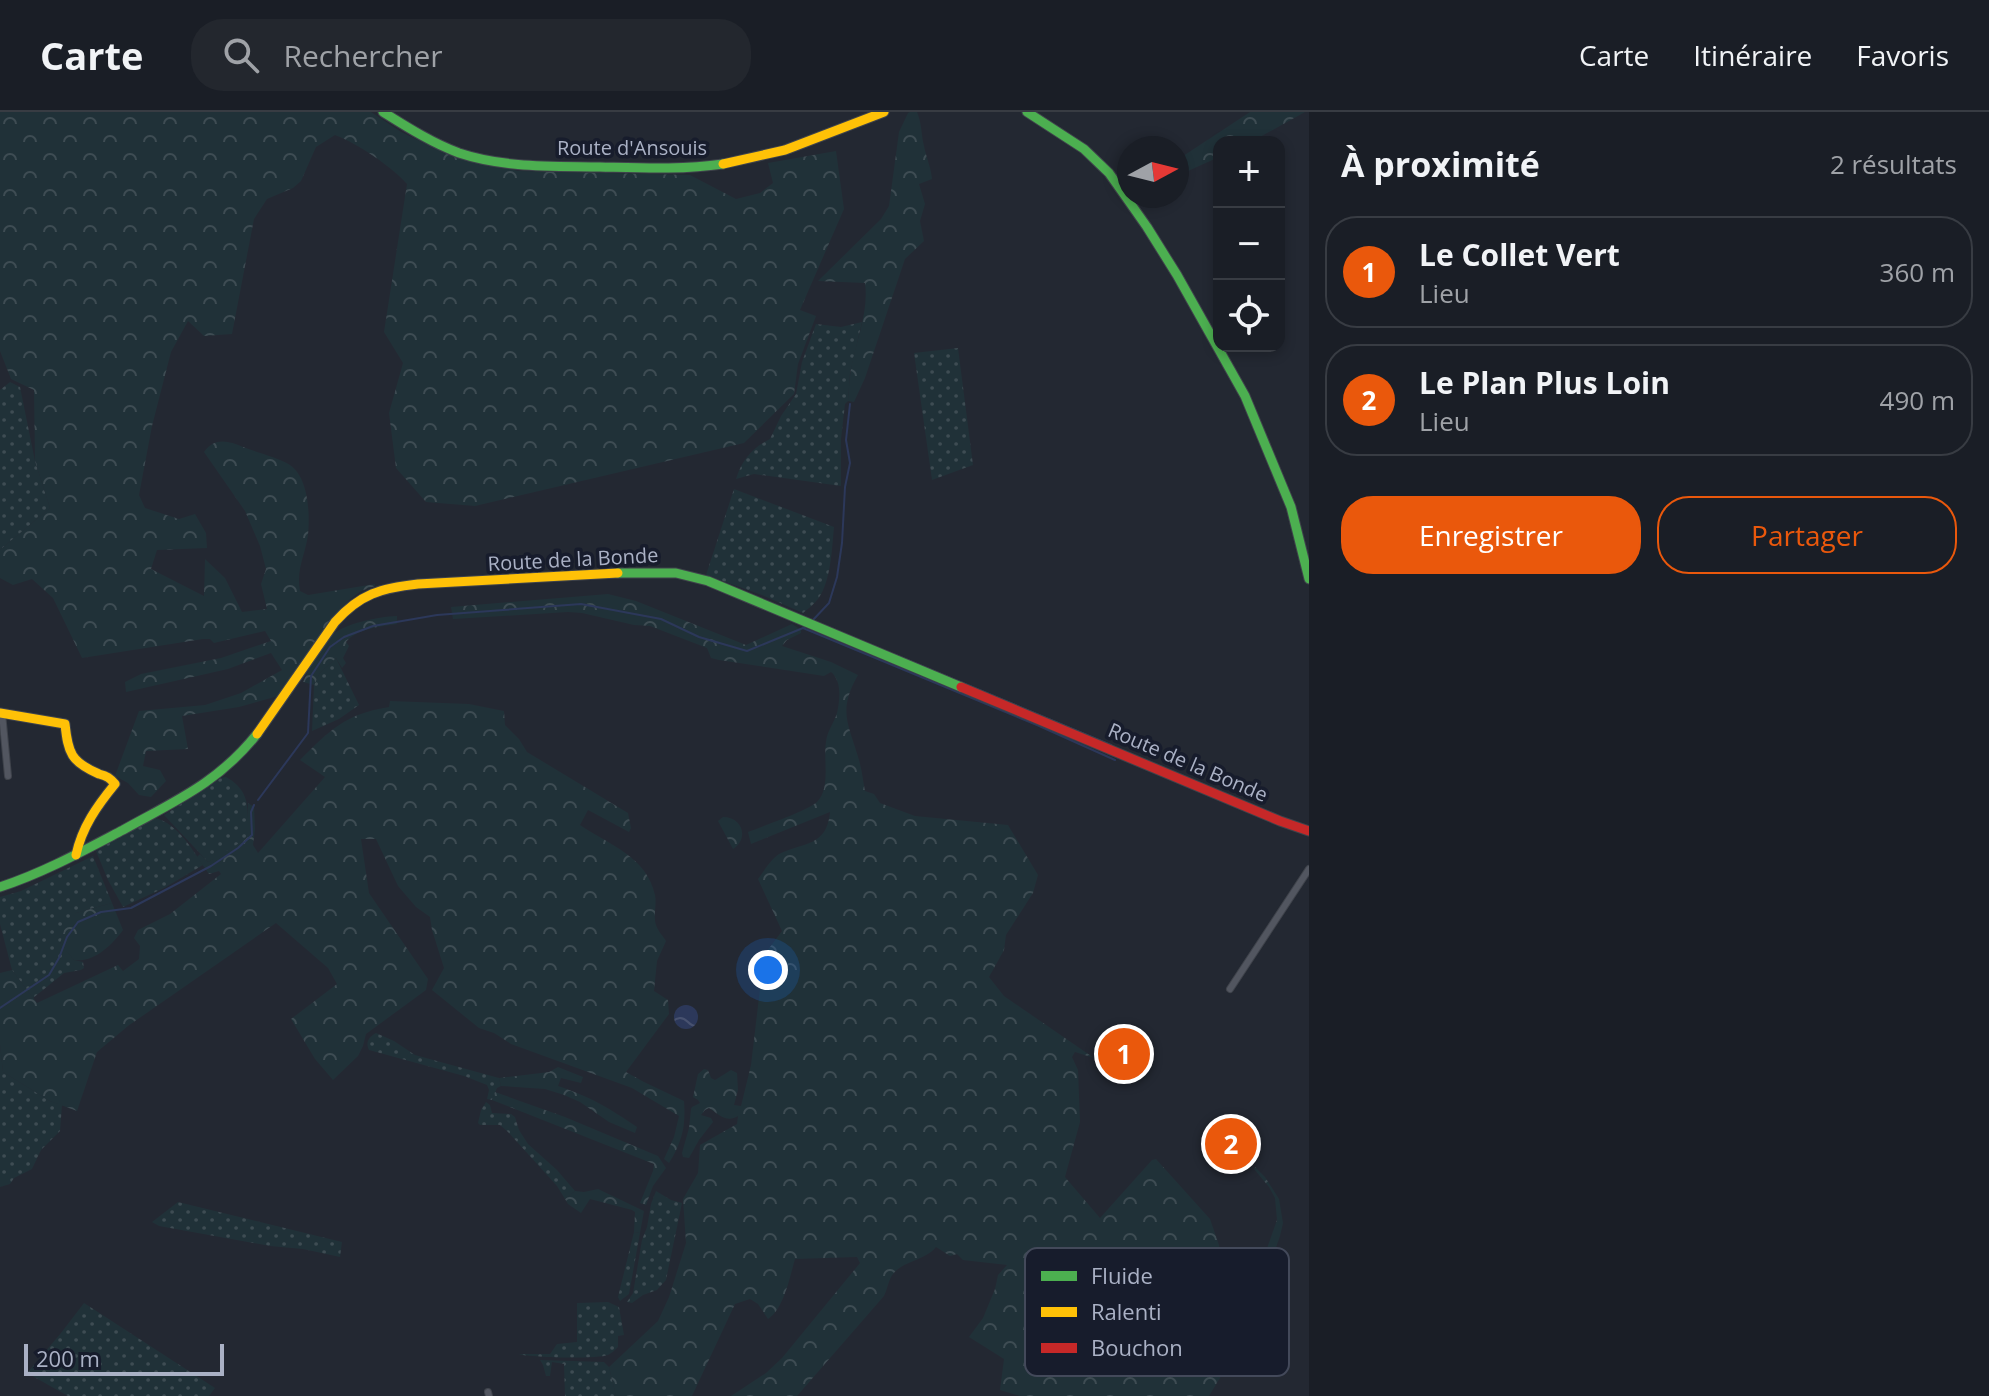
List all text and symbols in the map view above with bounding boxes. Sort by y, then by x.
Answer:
search box [191,19,751,91]
text: Carte [40,29,143,81]
icon: search [219,33,263,77]
text: Rechercher [283,35,443,76]
text: Carte [1579,36,1649,74]
text: Itinéraire [1693,36,1812,74]
text: Favoris [1856,36,1949,74]
street label: Route d'Ansouis [557,134,707,161]
north arrow [1117,136,1189,208]
map controls [1213,136,1285,352]
button: + [1213,136,1285,208]
text: À proximité [1341,141,1540,187]
text: 2 résultats [1830,146,1957,182]
button: − [1213,208,1285,280]
text: Le Collet Vert [1419,234,1620,275]
text: 1 [1362,254,1376,290]
text: 360 m [1880,254,1955,290]
text: Lieu [1419,275,1470,311]
button: locate [1213,280,1285,352]
text: Le Plan Plus Loin [1419,362,1670,403]
text: 2 [1362,382,1376,418]
text: 490 m [1880,382,1955,418]
text: Lieu [1419,403,1470,439]
button: Enregistrer [1341,496,1641,574]
button: Partager [1657,496,1957,574]
street label: Route de la Bonde [487,541,659,577]
street label: Route de la Bonde [1104,716,1272,808]
your location [748,950,788,990]
pin: 1 [1098,1024,1150,1084]
pin: 2 [1205,1114,1257,1174]
legend [1025,1248,1289,1376]
text: Fluide [1091,1260,1153,1290]
text: Ralenti [1091,1296,1162,1326]
text: Bouchon [1091,1332,1183,1362]
scale bar [24,1340,224,1376]
text: 200 m [36,1343,100,1373]

